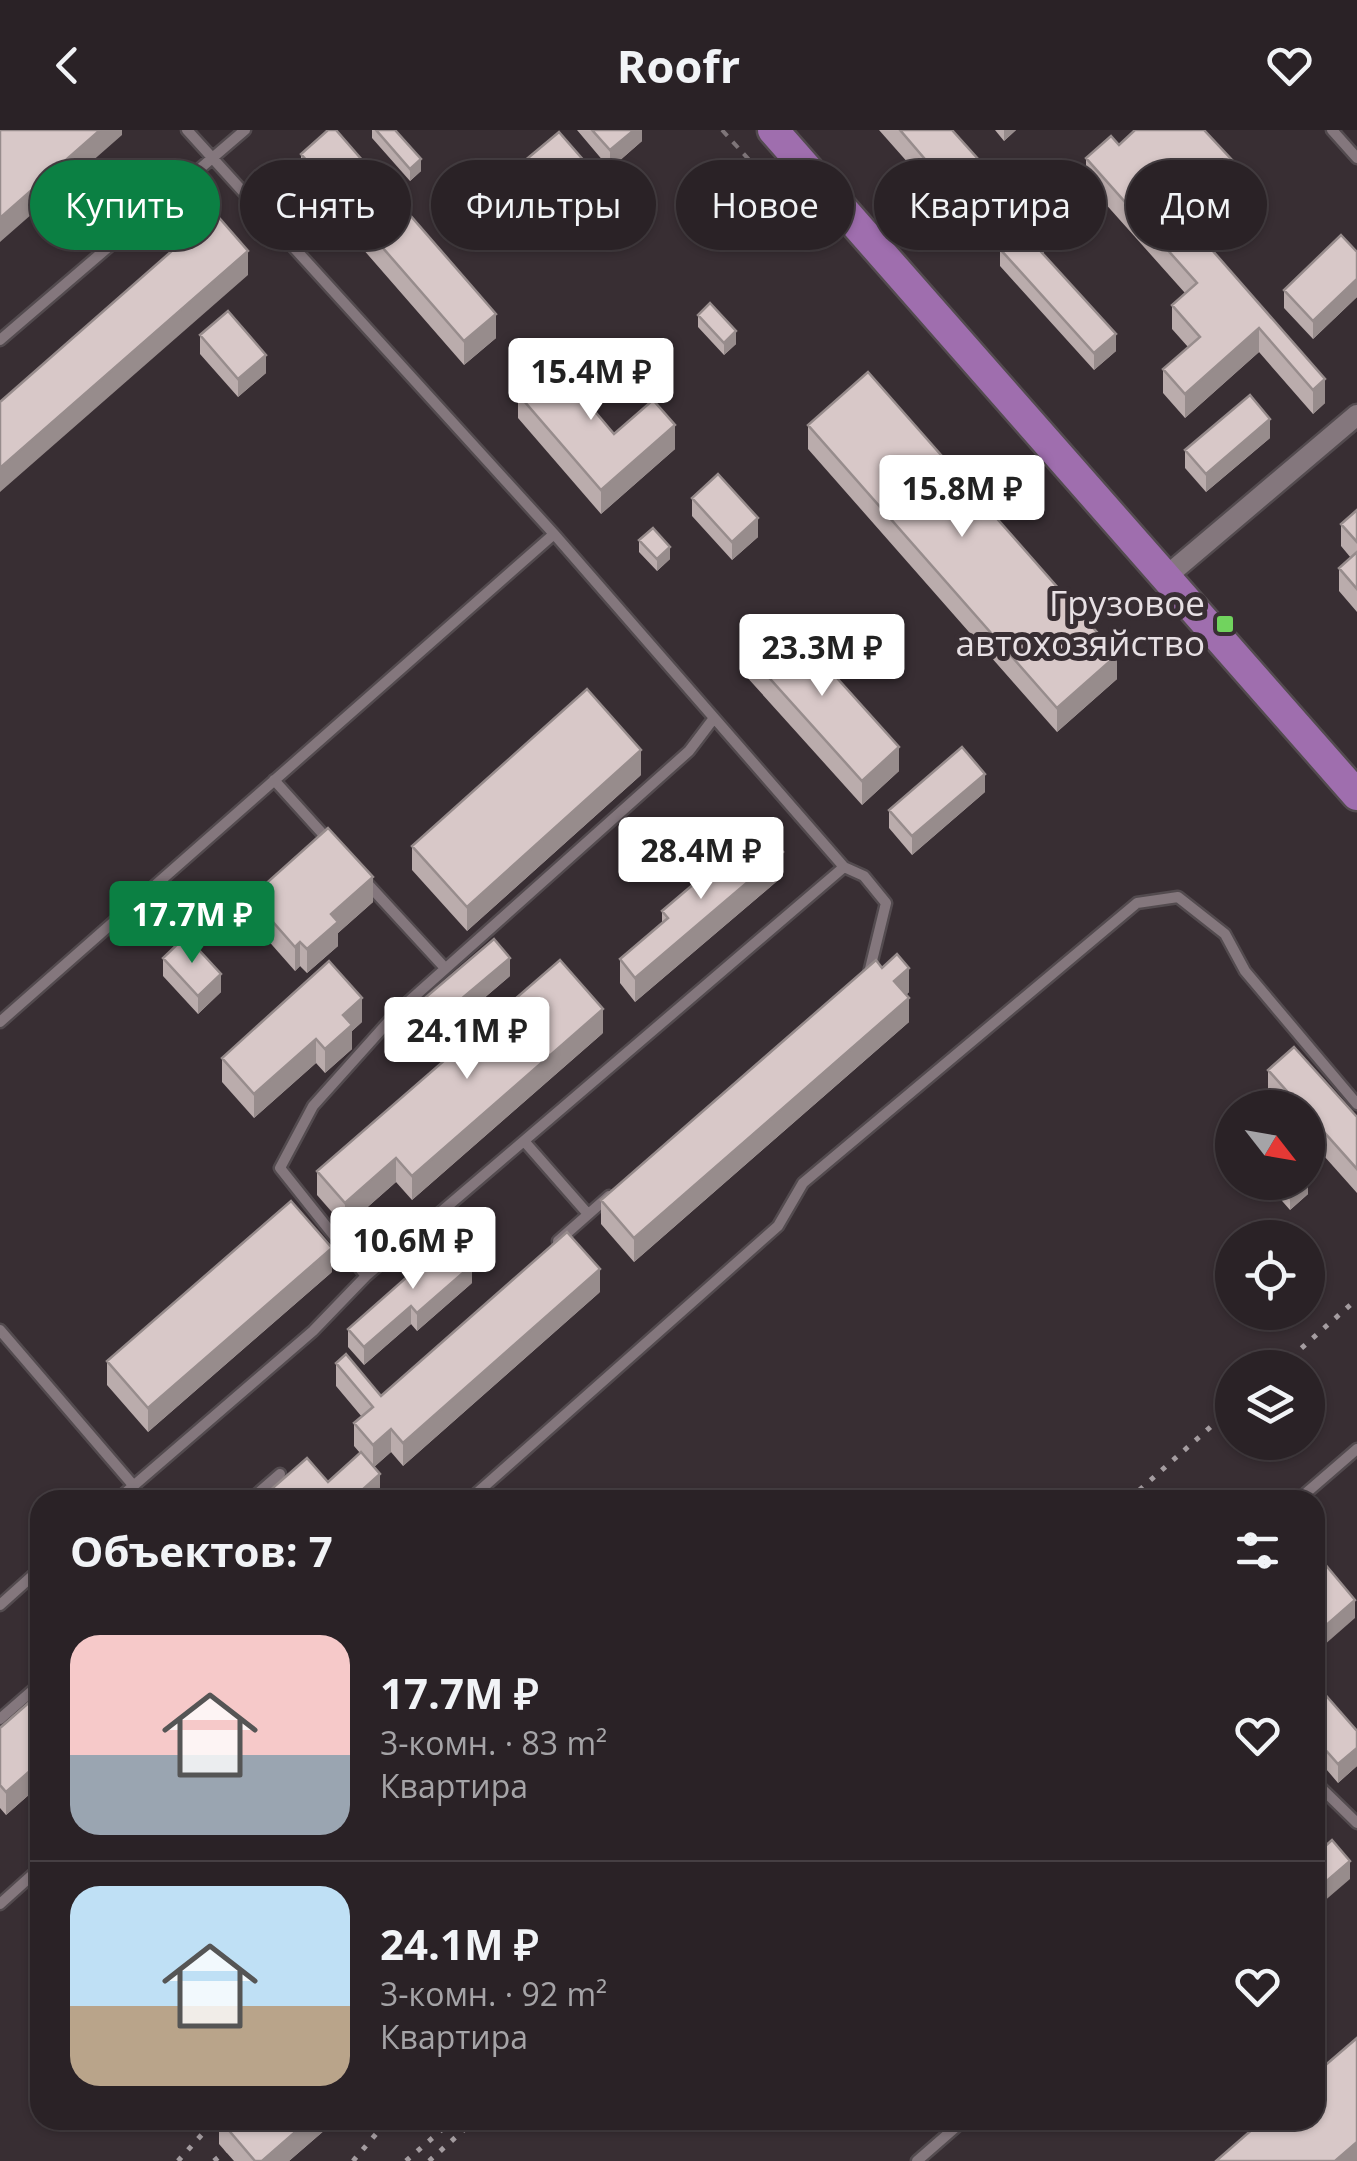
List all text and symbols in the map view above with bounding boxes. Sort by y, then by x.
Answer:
text: Roofr [617,35,740,96]
icon: back [40,38,95,93]
icon: heart [1262,38,1317,93]
chip: Купить [30,160,220,250]
chip: Снять [240,160,411,250]
chip: Фильтры [431,160,656,250]
chip: Новое [676,160,854,250]
chip: Квартира [874,160,1106,250]
chip: Дом [1126,160,1267,250]
pin: 15.4M ₽ [499,338,683,423]
text: 15.4M ₽ [530,349,652,392]
pin: 15.8M ₽ [870,455,1054,540]
text: 15.8M ₽ [901,466,1023,509]
place label: Грузовое автохозяйство [956,579,1205,666]
marker: Грузовое автохозяйство [1214,613,1236,635]
pin: 23.3M ₽ [730,614,914,699]
text: 23.3M ₽ [761,625,883,668]
pin: 28.4M ₽ [609,817,793,902]
text: 28.4M ₽ [640,828,762,871]
pin: 17.7M ₽ [100,881,284,966]
text: 17.7M ₽ [131,892,253,935]
pin: 24.1M ₽ [375,997,559,1082]
text: 24.1M ₽ [406,1008,528,1051]
north arrow [1215,1090,1325,1200]
map controls [1215,1090,1325,1460]
pin: 10.6M ₽ [321,1207,505,1292]
text: 10.6M ₽ [352,1218,474,1261]
button: locate [1215,1220,1325,1330]
button: layers [1215,1350,1325,1460]
text: Объектов: 7 [70,1522,333,1579]
icon: filters [1230,1523,1285,1578]
text: 17.7M ₽ [380,1664,539,1721]
icon: home [150,1675,270,1795]
icon: heart [1230,1708,1285,1763]
text: 3-комн. · 83 m² [380,1721,607,1764]
text: Квартира [380,1764,528,1807]
text: 24.1M ₽ [380,1915,539,1972]
icon: home [150,1926,270,2046]
icon: heart [1230,1959,1285,2014]
text: 3-комн. · 92 m² [380,1972,607,2015]
text: Квартира [380,2015,528,2058]

